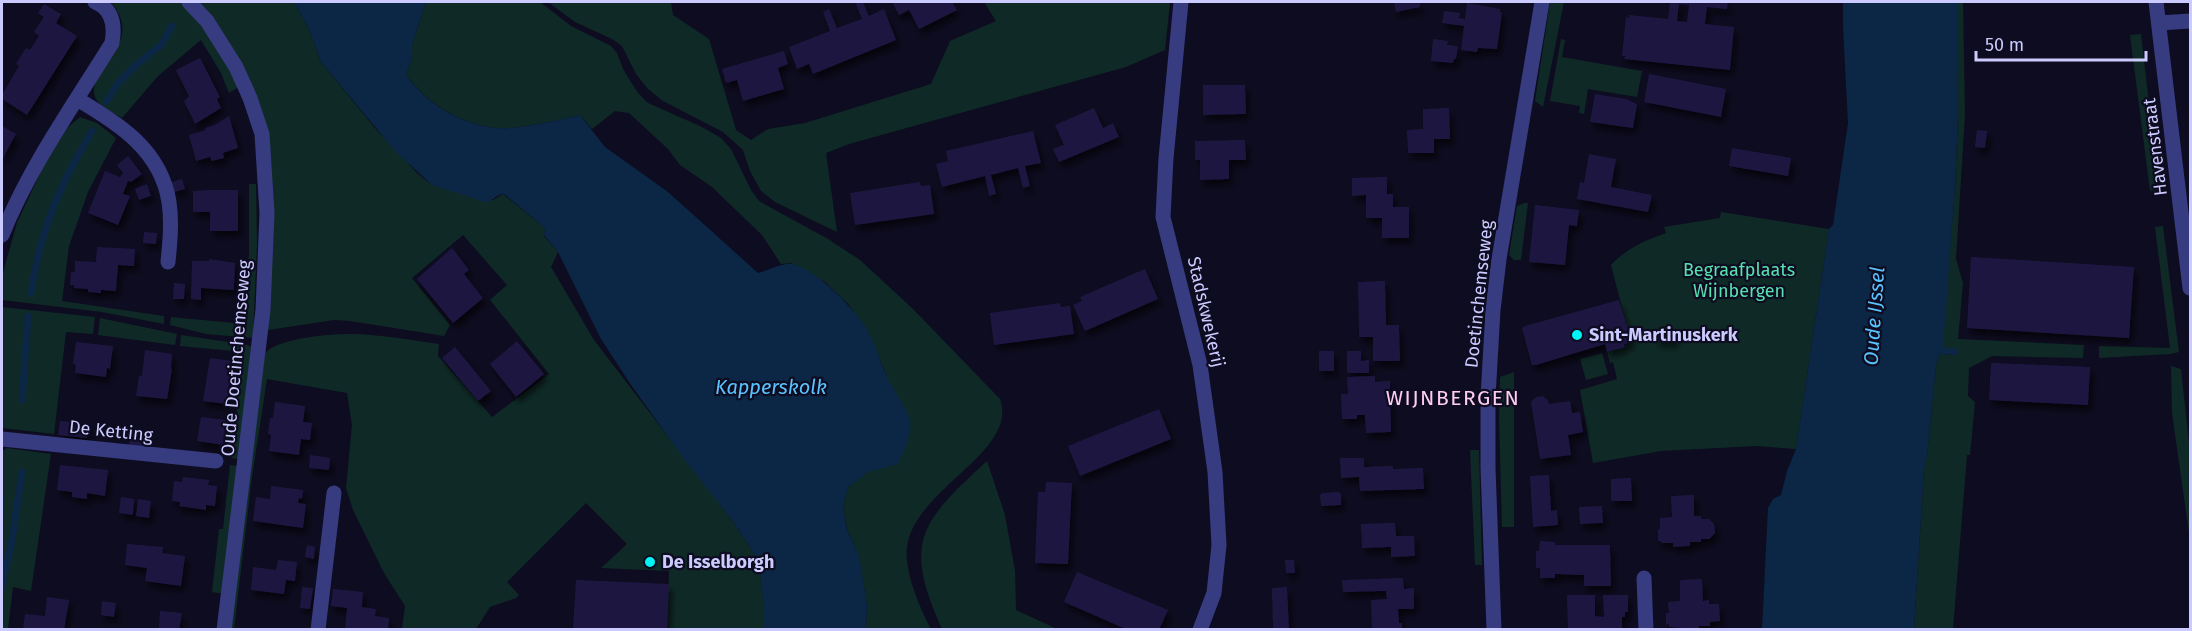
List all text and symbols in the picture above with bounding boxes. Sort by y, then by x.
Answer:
scale bar [1976,24,2146,62]
text: 50 m [1985,34,2024,56]
street label: Havenstraat [2138,96,2172,197]
street label: Doetinchemseweg [1460,218,1498,369]
street label: Stadskwekerij [1183,254,1229,370]
street label: Oude Doetinchemseweg [216,258,256,457]
park label: Begraafplaats Wijnbergen [1683,259,1795,302]
water label: Oude IJssel [1859,266,1889,366]
place label: Sint-Martinuskerk [1589,324,1739,346]
marker: Sint-Martinuskerk [1570,328,1584,342]
water label: Kapperskolk [715,375,827,399]
district label: WIJNBERGEN [1386,385,1520,411]
street label: De Ketting [68,416,155,446]
place label: De Isselborgh [662,551,774,573]
marker: De Isselborgh [643,555,657,569]

